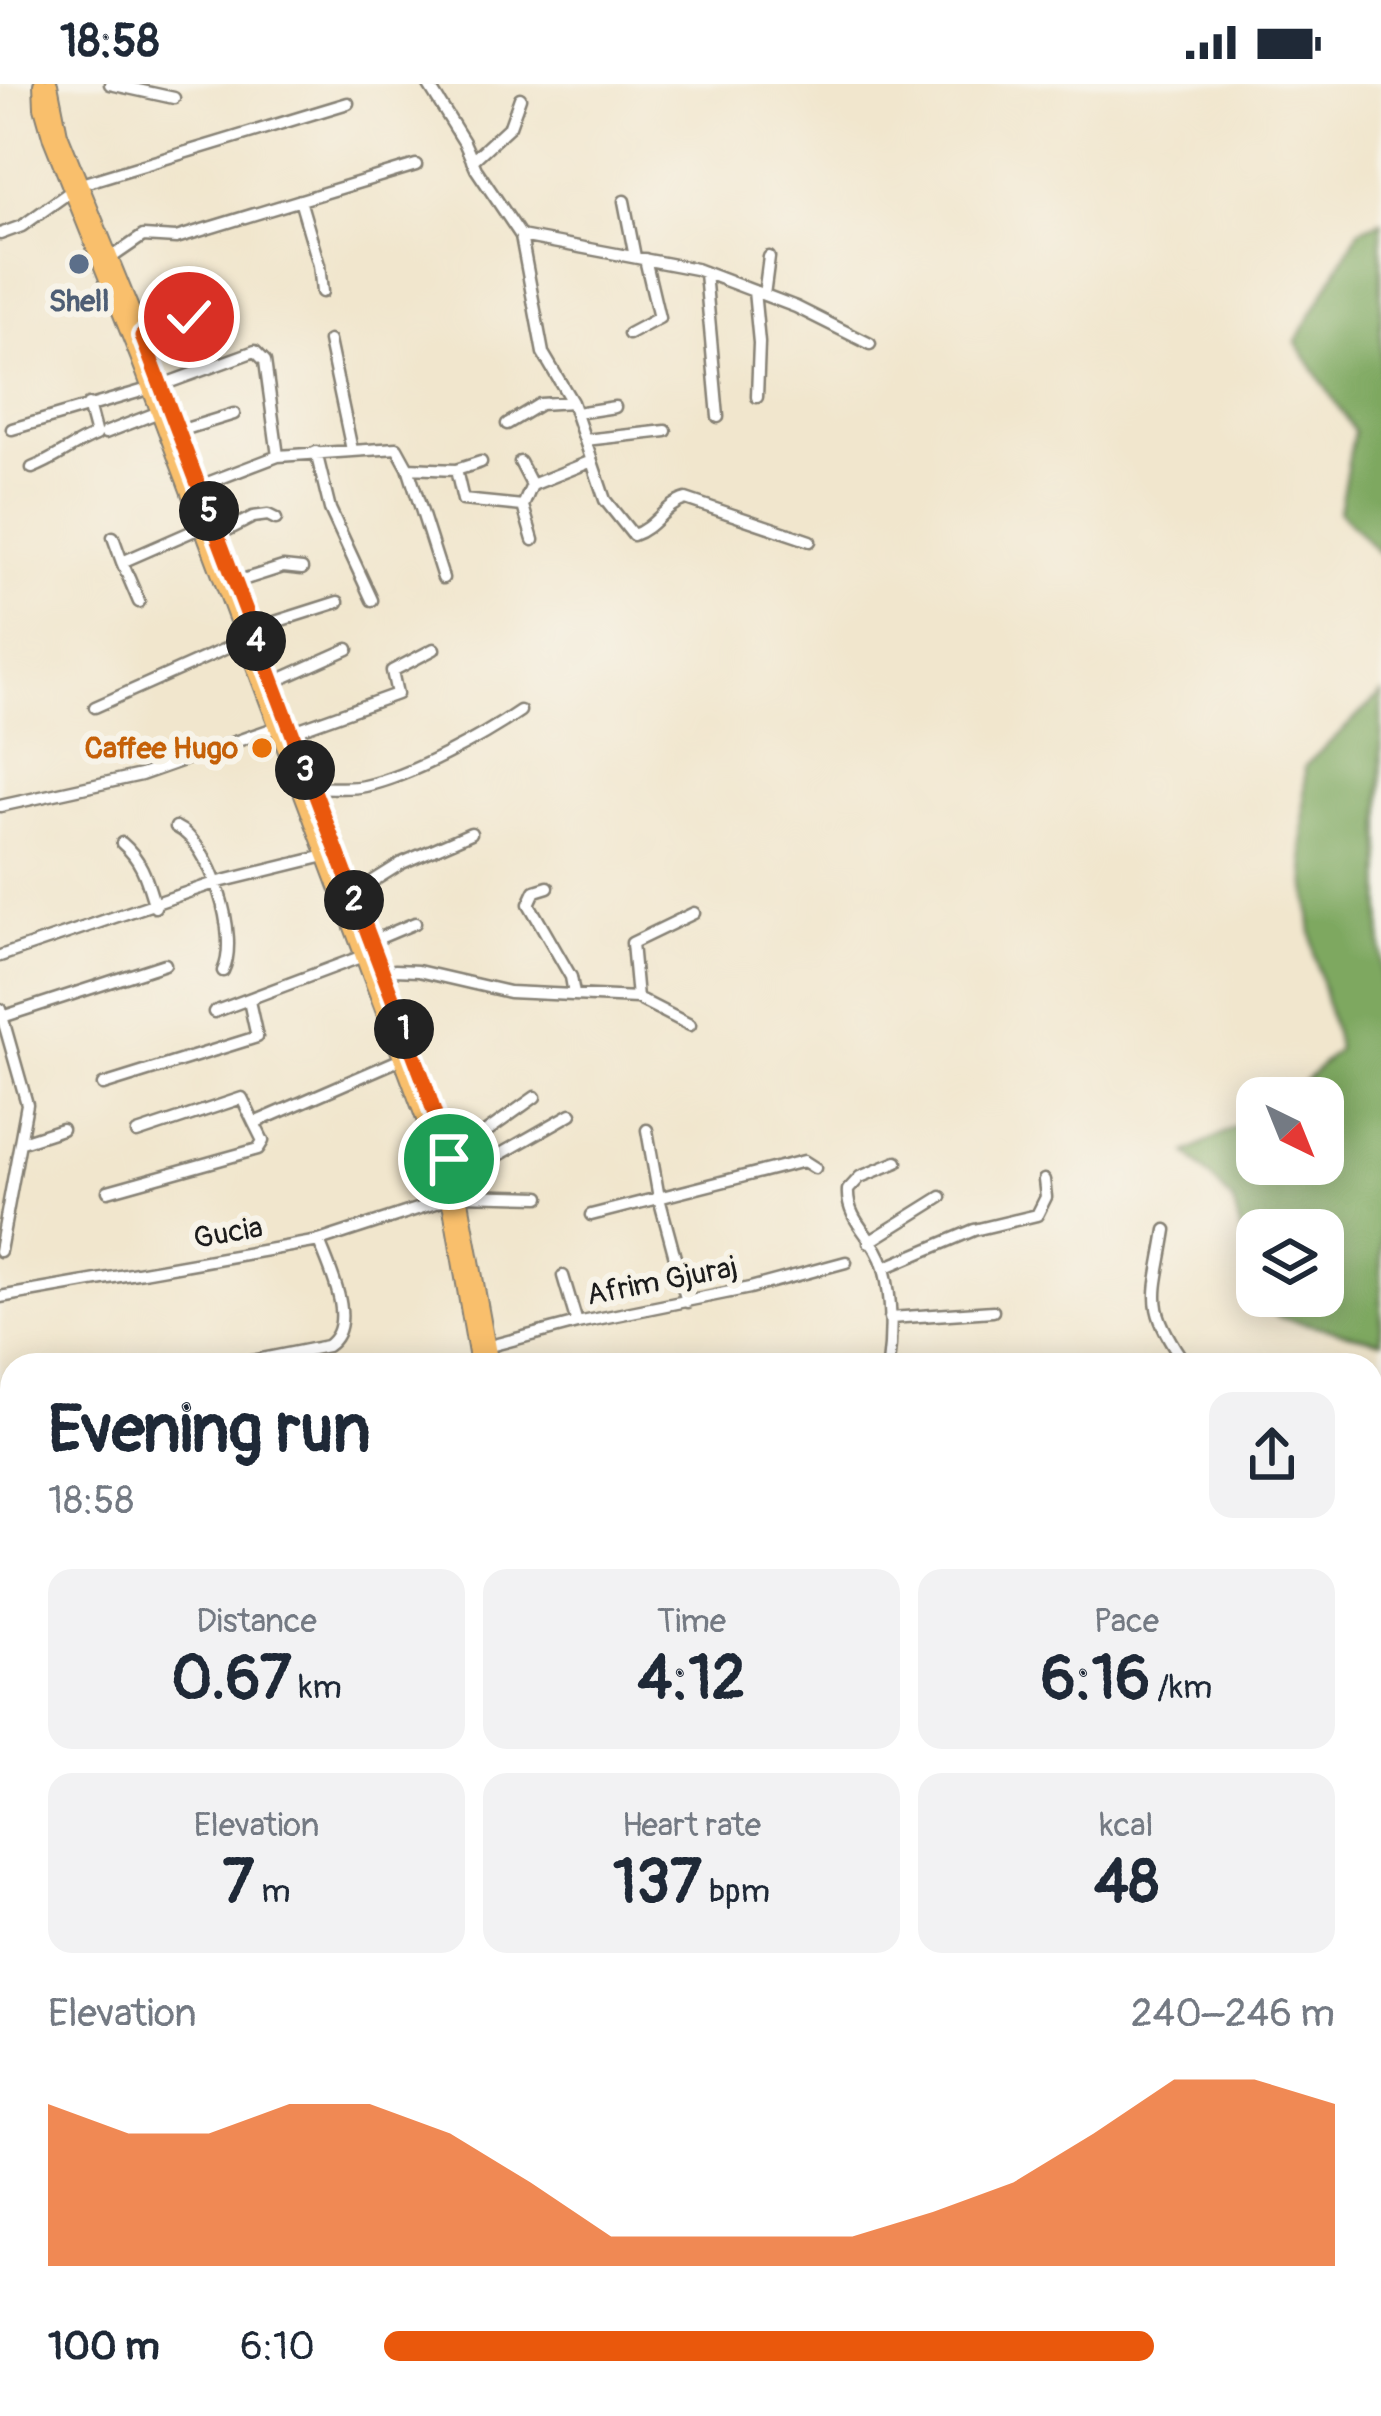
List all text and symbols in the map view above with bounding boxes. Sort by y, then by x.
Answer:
text: 18:58 [60,14,159,70]
marker: Shell [66,251,92,277]
pin [138,266,240,368]
place label: Shell [49,283,109,320]
icon: check [156,284,222,350]
pin: 5 [179,481,239,541]
text: 5 [200,490,218,531]
pin: 4 [226,611,286,671]
text: 4 [246,620,266,661]
place label: Caffee Hugo [85,730,238,767]
marker: Caffee Hugo [249,735,275,761]
pin: 3 [275,740,335,800]
text: 3 [296,749,314,790]
pin: 2 [324,870,384,930]
text: 2 [345,879,363,920]
pin: 1 [374,999,434,1059]
text: 1 [398,1008,410,1049]
north arrow [1236,1077,1344,1185]
map controls [1236,1077,1344,1317]
pin [398,1108,500,1210]
icon: arrive [416,1126,482,1192]
street label: Gucia [191,1209,265,1257]
button: layers [1236,1209,1344,1317]
street label: Afrim Gjuraj [583,1248,741,1314]
text: Evening run [48,1389,371,1472]
button: share [1209,1392,1335,1518]
text: 18:58 [48,1476,134,1525]
text: Distance [196,1601,317,1642]
text: Time [657,1601,726,1642]
text: Pace [1094,1601,1159,1642]
text: 0.67 [171,1642,291,1717]
text: 4:12 [638,1642,745,1717]
text: 6:16 [1041,1642,1150,1717]
text: km [291,1667,342,1708]
text: /km [1150,1667,1212,1708]
text: Elevation [194,1805,319,1846]
text: Heart rate [622,1805,761,1846]
text: kcal [1100,1805,1153,1846]
text: 7 [222,1846,254,1921]
text: 137 [613,1846,702,1921]
text: 48 [1094,1846,1159,1921]
text: m [254,1871,291,1912]
text: bpm [702,1871,770,1912]
text: Elevation [48,1989,197,2038]
text: 240–246 m [1131,1989,1335,2038]
text: 100 m [48,2322,160,2371]
text: 6:10 [240,2322,315,2371]

